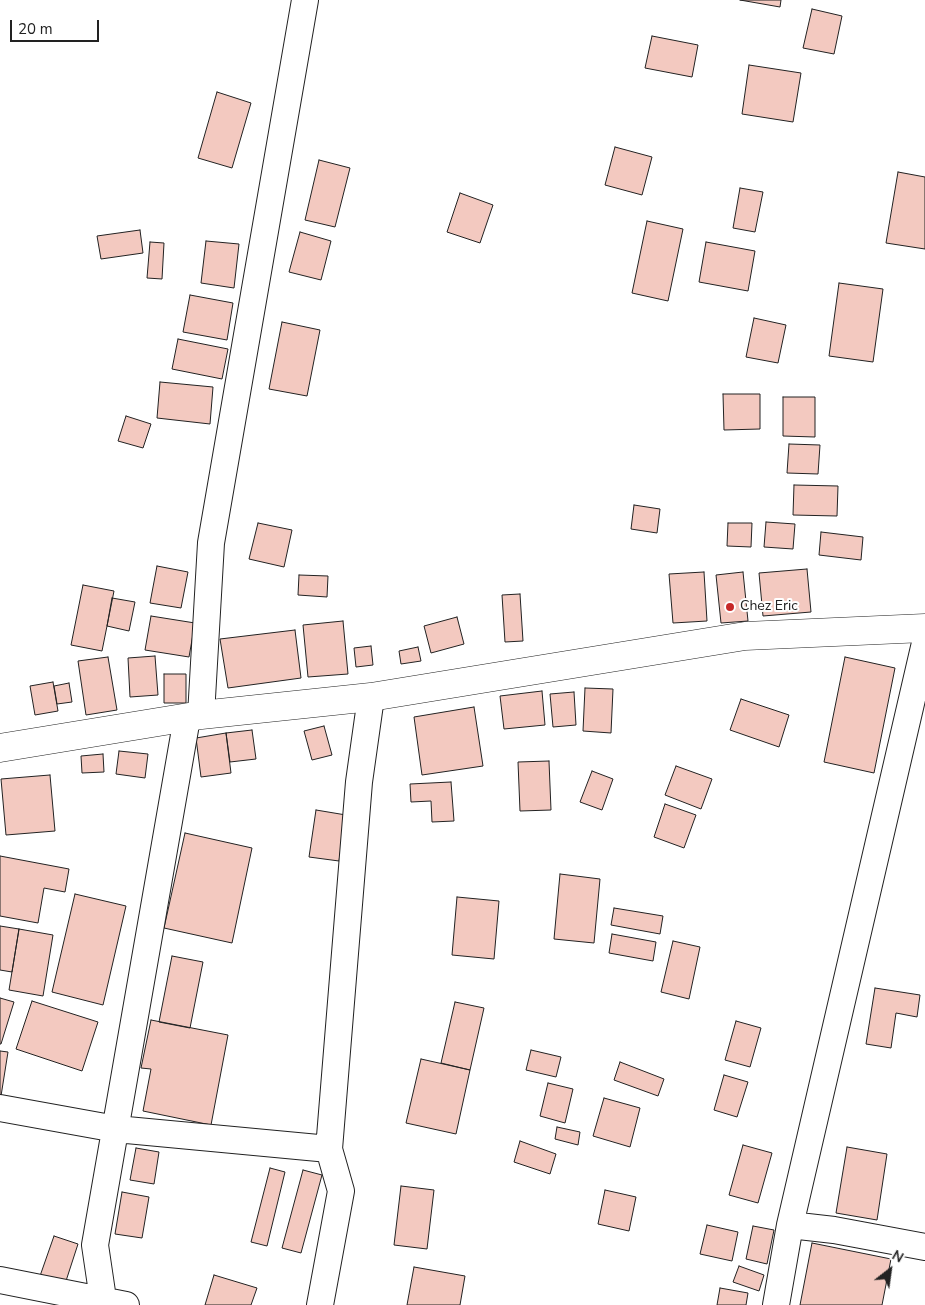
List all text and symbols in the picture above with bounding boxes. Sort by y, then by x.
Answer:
scale bar [12,10,101,42]
text: 20 m [18,19,53,39]
place label: Chez Eric [740,599,798,615]
marker: Chez Eric [724,601,736,613]
north arrow [865,1245,915,1295]
text: N [888,1246,907,1267]

